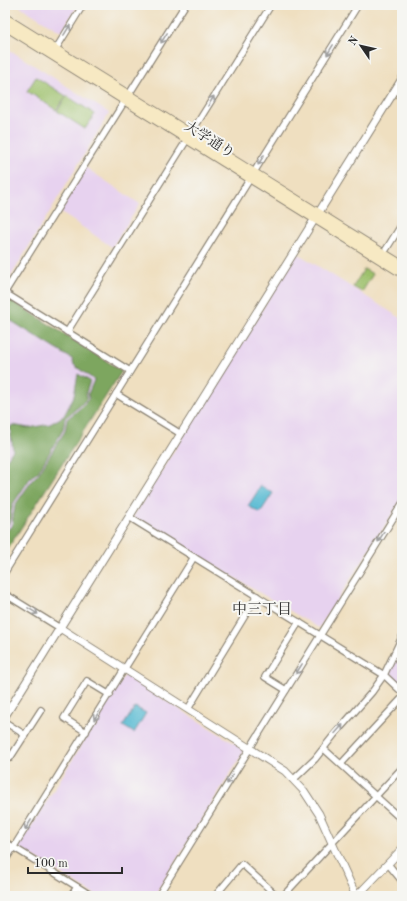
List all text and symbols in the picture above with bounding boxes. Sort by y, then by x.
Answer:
one-way arrow [64,24,72,36]
north arrow [341,26,381,66]
one-way arrow [160,32,168,43]
text: N [347,34,361,48]
one-way arrow [326,44,334,55]
one-way arrow [208,95,216,107]
street label: 大学通り [182,118,237,161]
one-way arrow [257,154,265,166]
one-way arrow [377,531,385,543]
district label: 中三丁目 [232,601,292,618]
one-way arrow [27,607,38,615]
one-way arrow [295,663,303,674]
one-way arrow [93,709,101,720]
one-way arrow [334,724,343,735]
one-way arrow [226,773,234,785]
one-way arrow [23,819,31,831]
scale bar [28,849,122,875]
text: 100 m [34,858,68,870]

